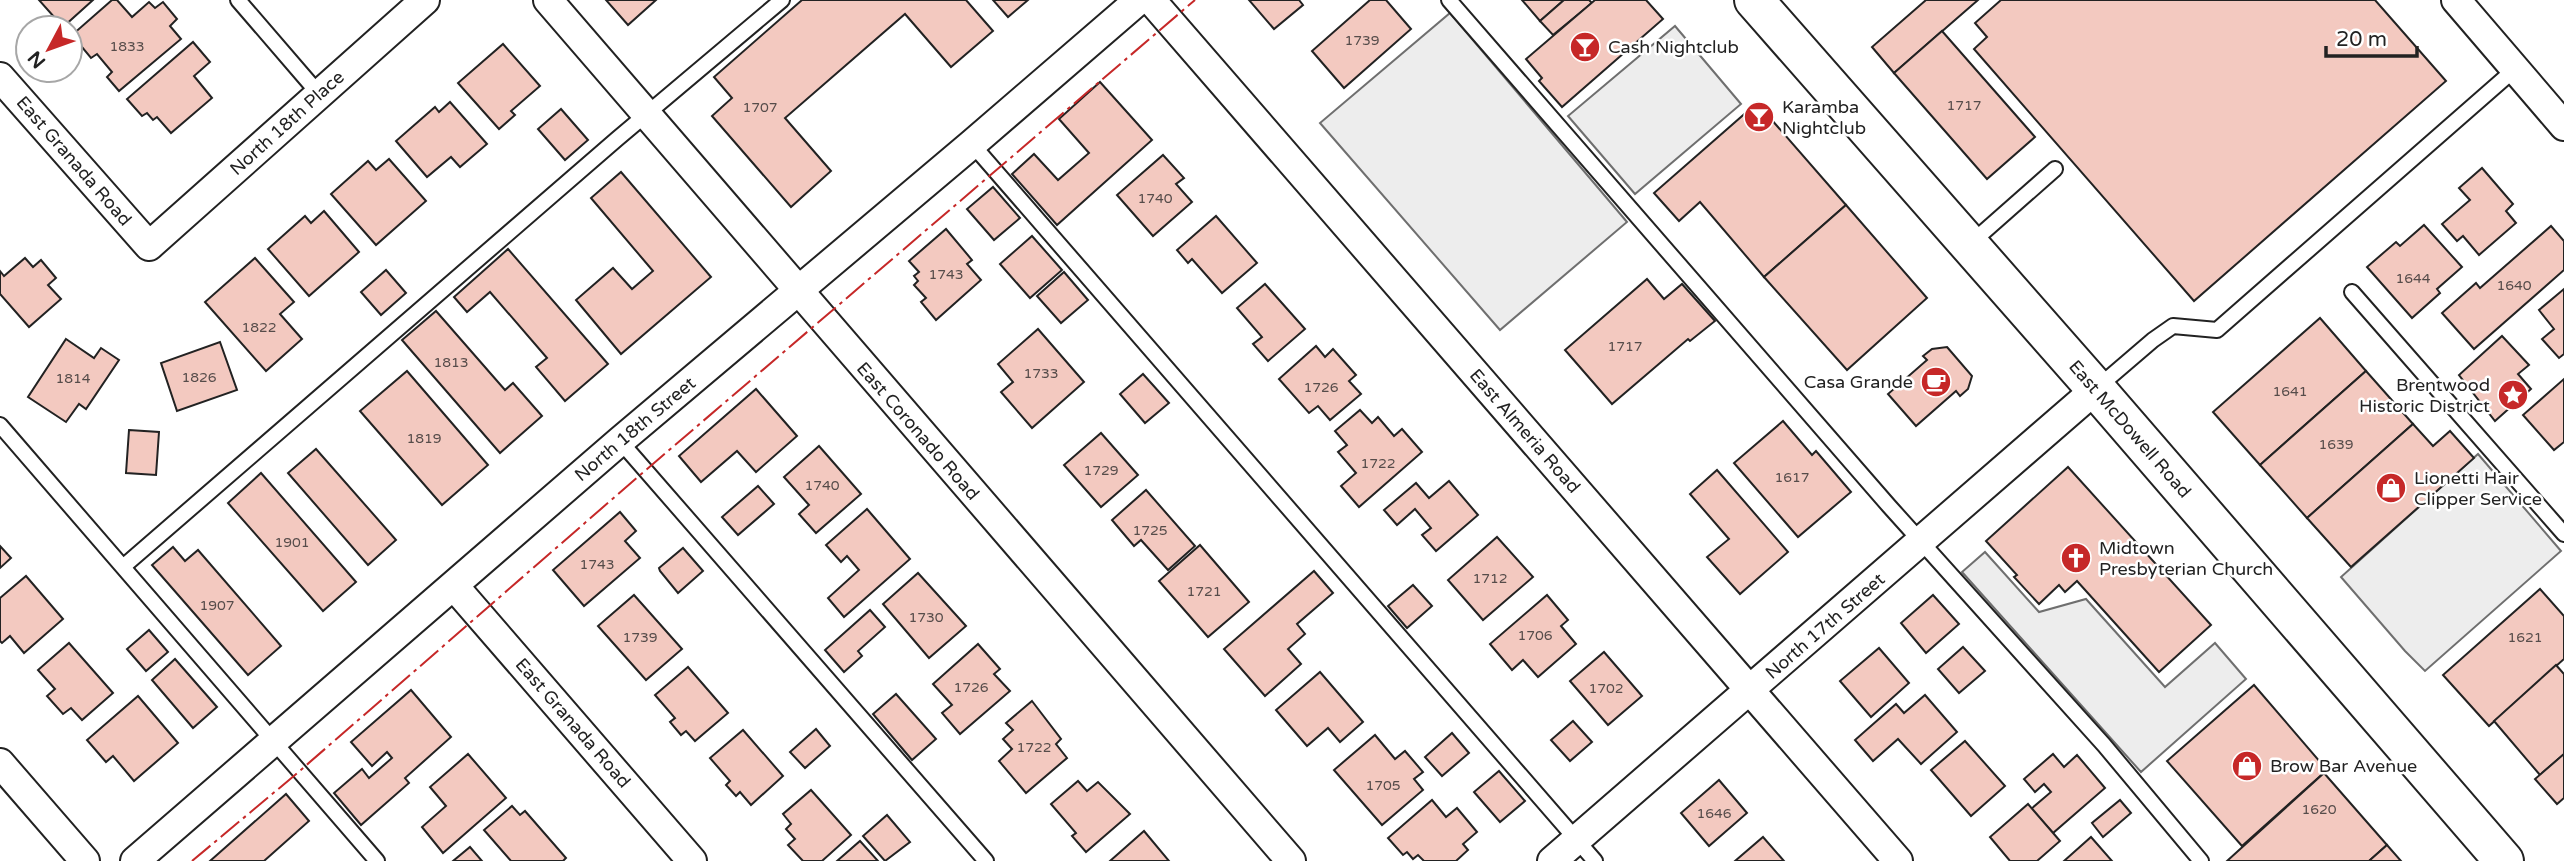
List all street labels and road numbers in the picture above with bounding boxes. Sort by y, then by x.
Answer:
street label: North 18th Place [225,66,349,180]
street label: East Granada Road [12,92,136,230]
street label: East McDowell Road [2064,356,2196,502]
street label: East Coronado Road [852,358,984,504]
street label: East Almeria Road [1465,364,1585,498]
street label: North 18th Street [570,372,700,486]
street label: North 17th Street [1761,568,1889,684]
street label: East Granada Road [511,654,635,792]

